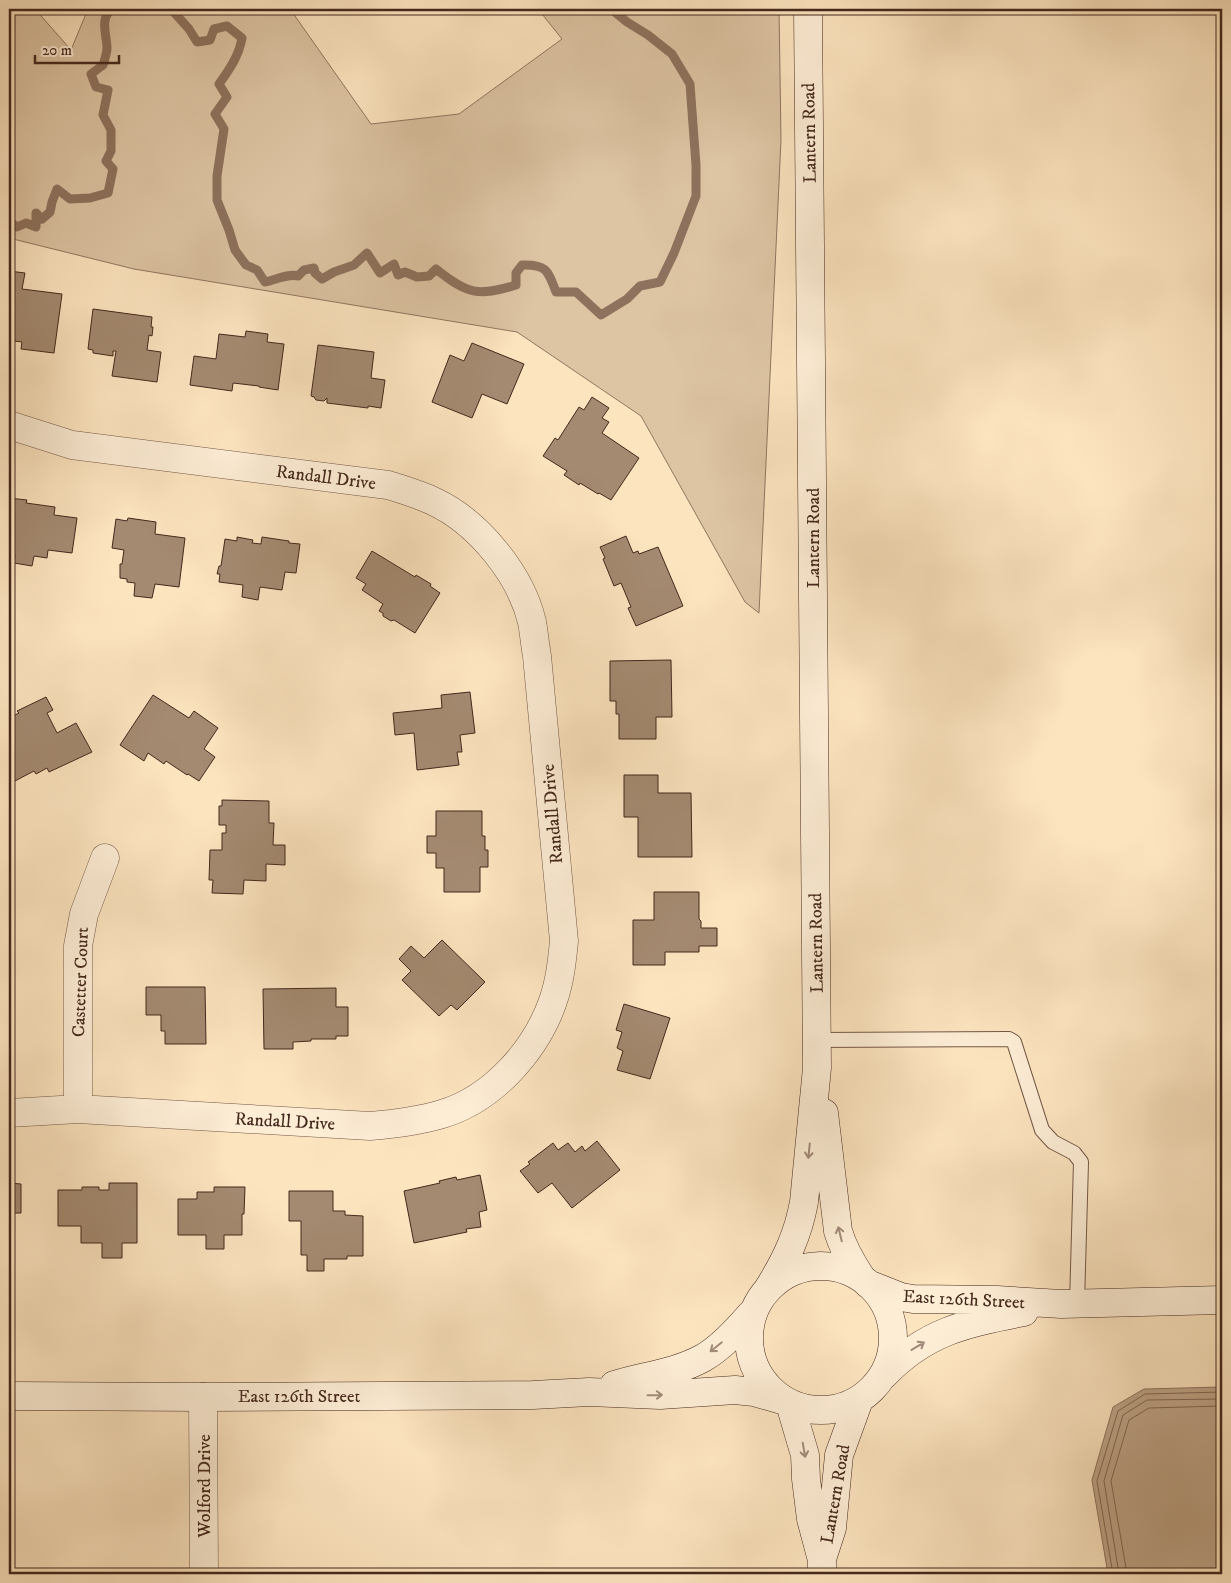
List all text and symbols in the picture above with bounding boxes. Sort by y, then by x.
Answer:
scale bar [35,32,119,64]
text: 20 m [42,41,72,60]
street label: Lantern Road [798,83,822,183]
street label: Randall Drive [275,461,377,495]
street label: Lantern Road [803,488,825,588]
street label: Randall Drive [538,763,568,865]
street label: Lantern Road [805,893,829,993]
street label: Castetter Court [68,926,94,1038]
street label: Randall Drive [234,1108,336,1136]
one-way arrow [804,1143,814,1159]
one-way arrow [835,1227,844,1243]
street label: East 126th Street [902,1286,1026,1314]
one-way arrow [910,1341,924,1351]
one-way arrow [710,1342,723,1353]
street label: East 126th Street [238,1386,360,1408]
one-way arrow [646,1390,663,1400]
street label: Wolford Drive [194,1434,216,1539]
one-way arrow [799,1442,809,1458]
street label: Lantern Road [816,1443,856,1546]

